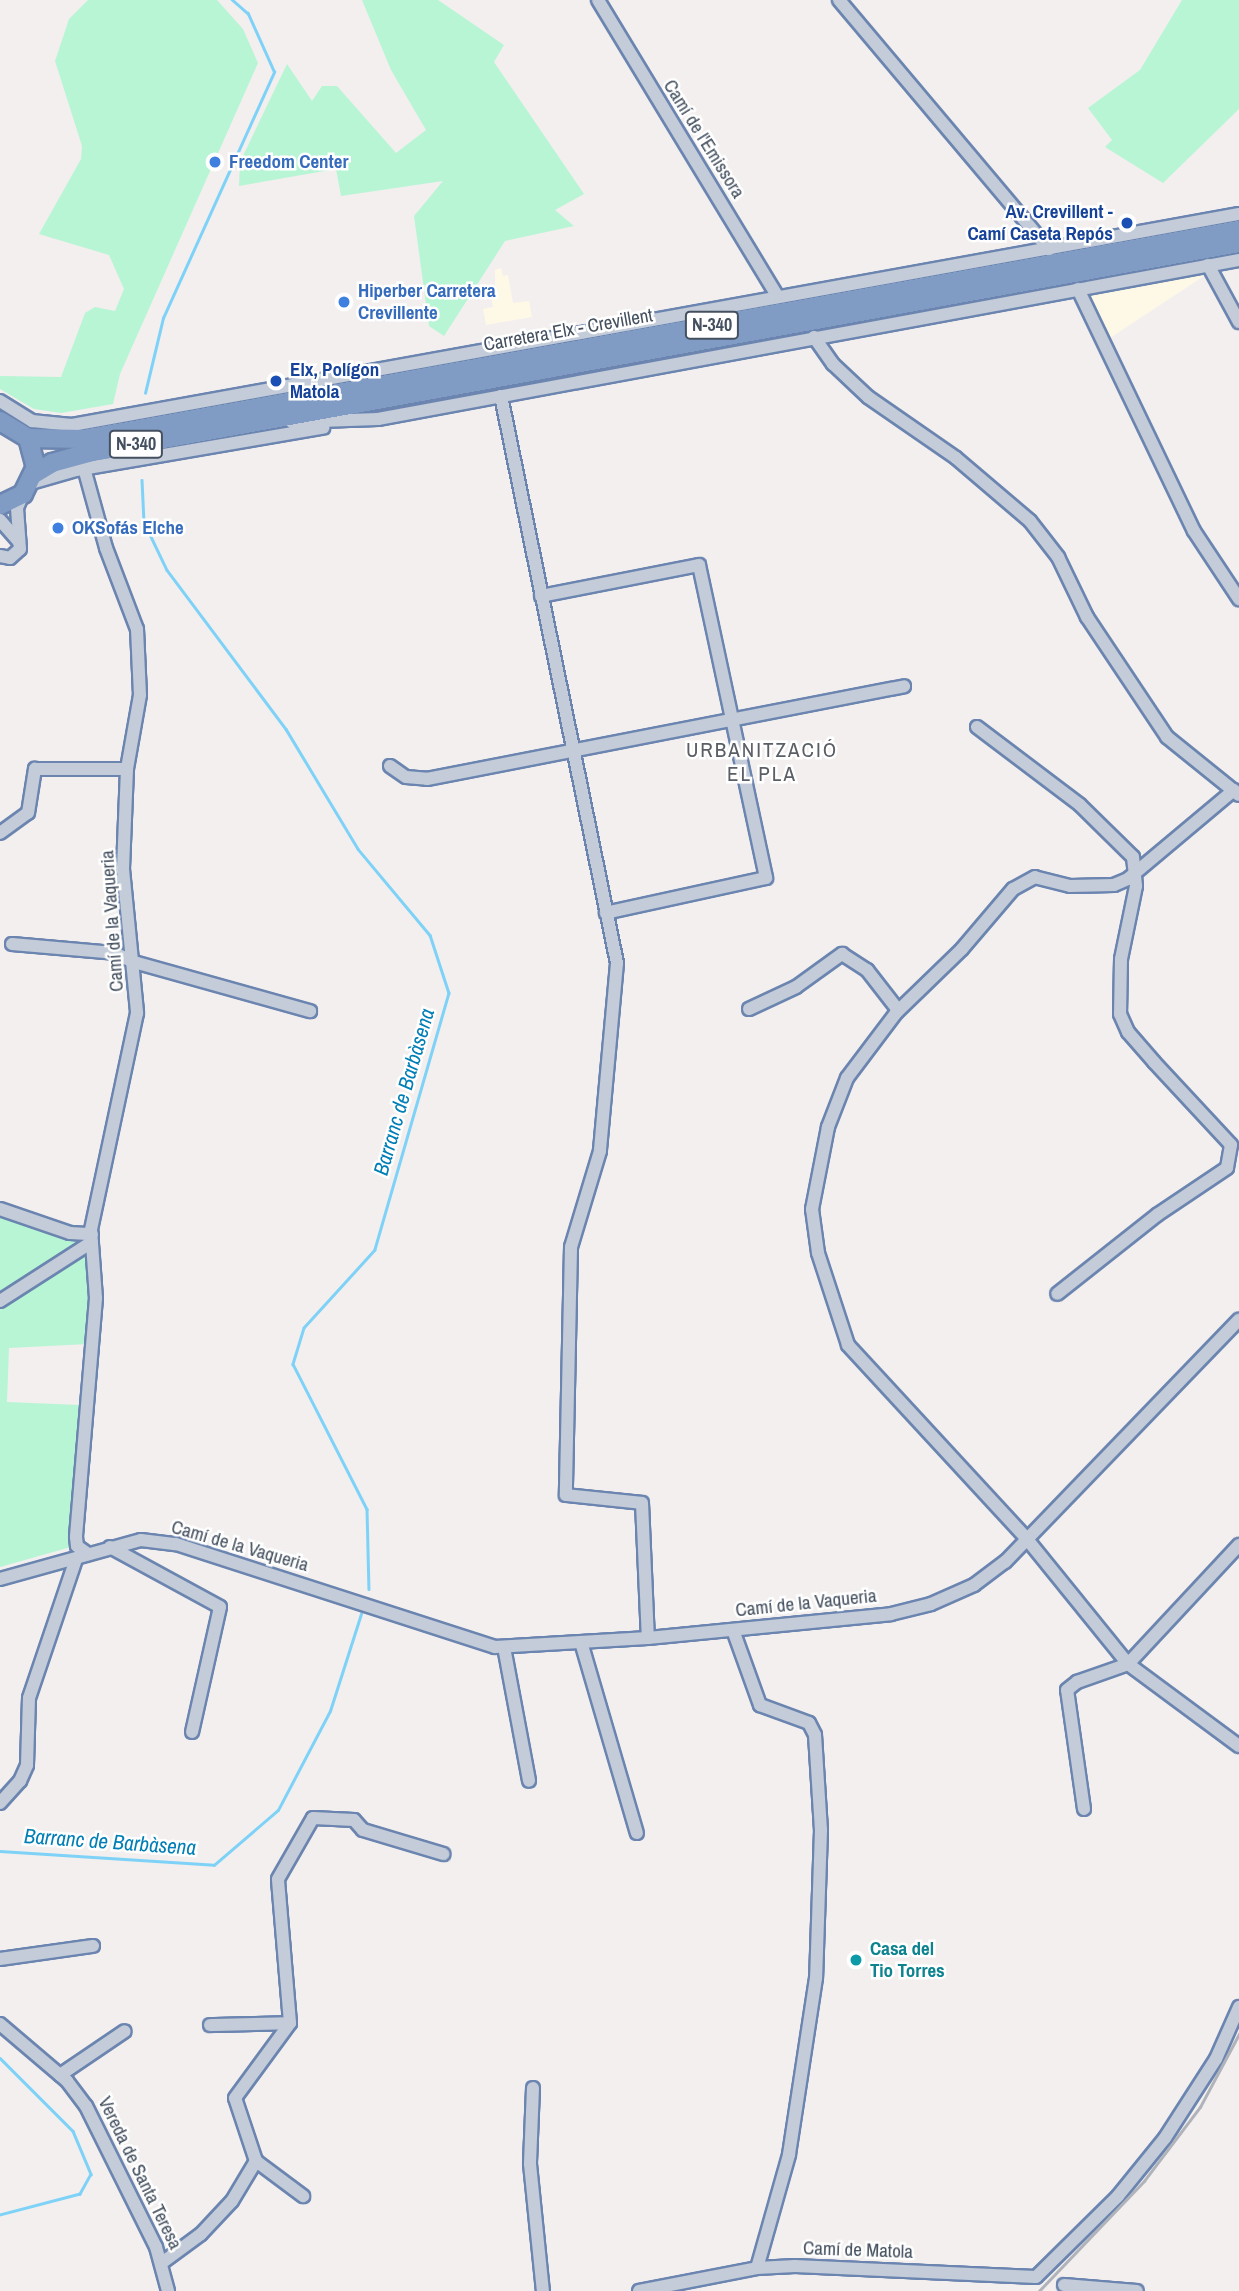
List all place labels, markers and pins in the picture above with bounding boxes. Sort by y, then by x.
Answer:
place label: Freedom Center [229,151,348,173]
marker: Freedom Center [207,154,223,170]
place label: Av. Crevillent - Camí Caseta Repós [968,201,1113,245]
marker: Av. Crevillent - Camí Caseta Repós [1119,215,1135,231]
place label: Hiperber Carretera Crevillente [358,280,496,324]
marker: Hiperber Carretera Crevillente [336,294,352,310]
place label: Elx, Polígon Matola [290,359,379,403]
marker: Elx, Polígon Matola [268,373,284,389]
place label: OKSofás Elche [72,517,184,539]
marker: OKSofás Elche [50,520,66,536]
place label: Casa del Tio Torres [870,1938,945,1982]
marker: Casa del Tio Torres [848,1952,864,1968]

